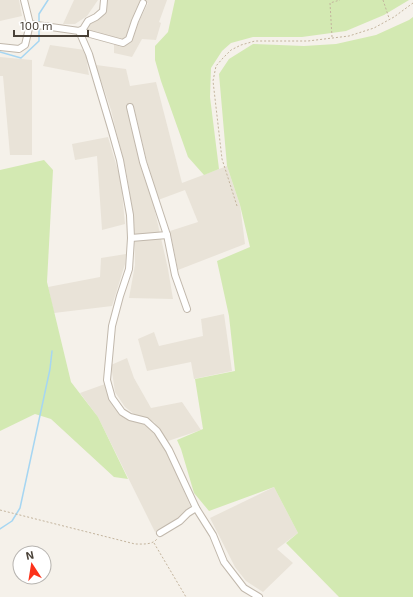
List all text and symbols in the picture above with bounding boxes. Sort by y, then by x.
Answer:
scale bar [14,12,88,38]
text: 100 m [20,18,52,32]
north arrow [12,545,52,585]
text: N [25,548,35,562]

